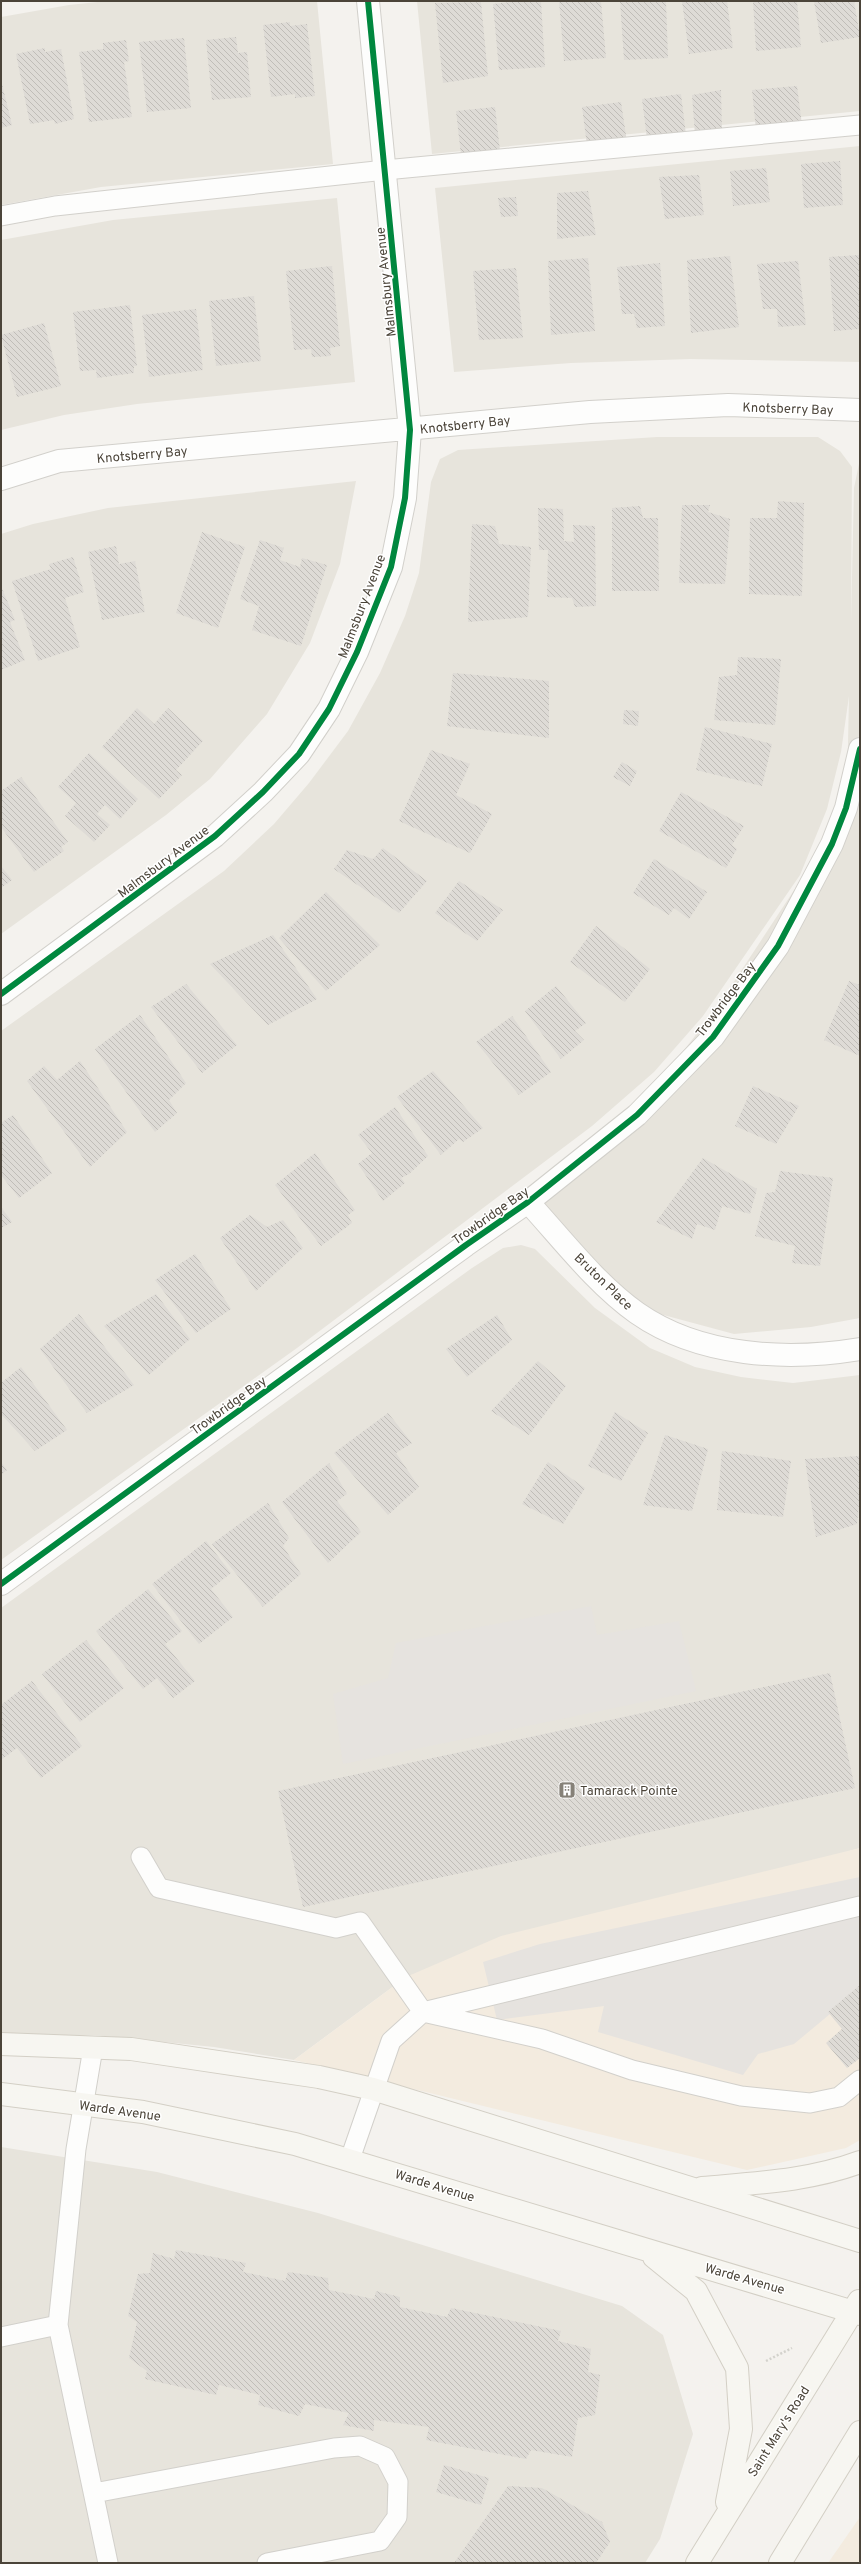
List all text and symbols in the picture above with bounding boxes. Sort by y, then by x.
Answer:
street label: Malmsbury Avenue [373,226,401,337]
street label: Knotsberry Bay [742,400,834,420]
street label: Knotsberry Bay [419,413,512,439]
street label: Knotsberry Bay [96,444,188,468]
street label: Malmsbury Avenue [336,552,390,661]
street label: Malmsbury Avenue [115,823,213,902]
street label: Trowbridge Bay [693,959,760,1041]
street label: Trowbridge Bay [450,1184,533,1249]
street label: Bruton Place [570,1251,635,1314]
street label: Trowbridge Bay [188,1374,270,1440]
building icon: Tamarack Pointe [557,1780,577,1800]
place label: Tamarack Pointe [580,1784,678,1800]
street label: Warde Avenue [78,2098,162,2126]
street label: Warde Avenue [393,2167,476,2207]
street label: Warde Avenue [703,2261,786,2299]
street label: Saint Mary's Road [745,2384,814,2480]

